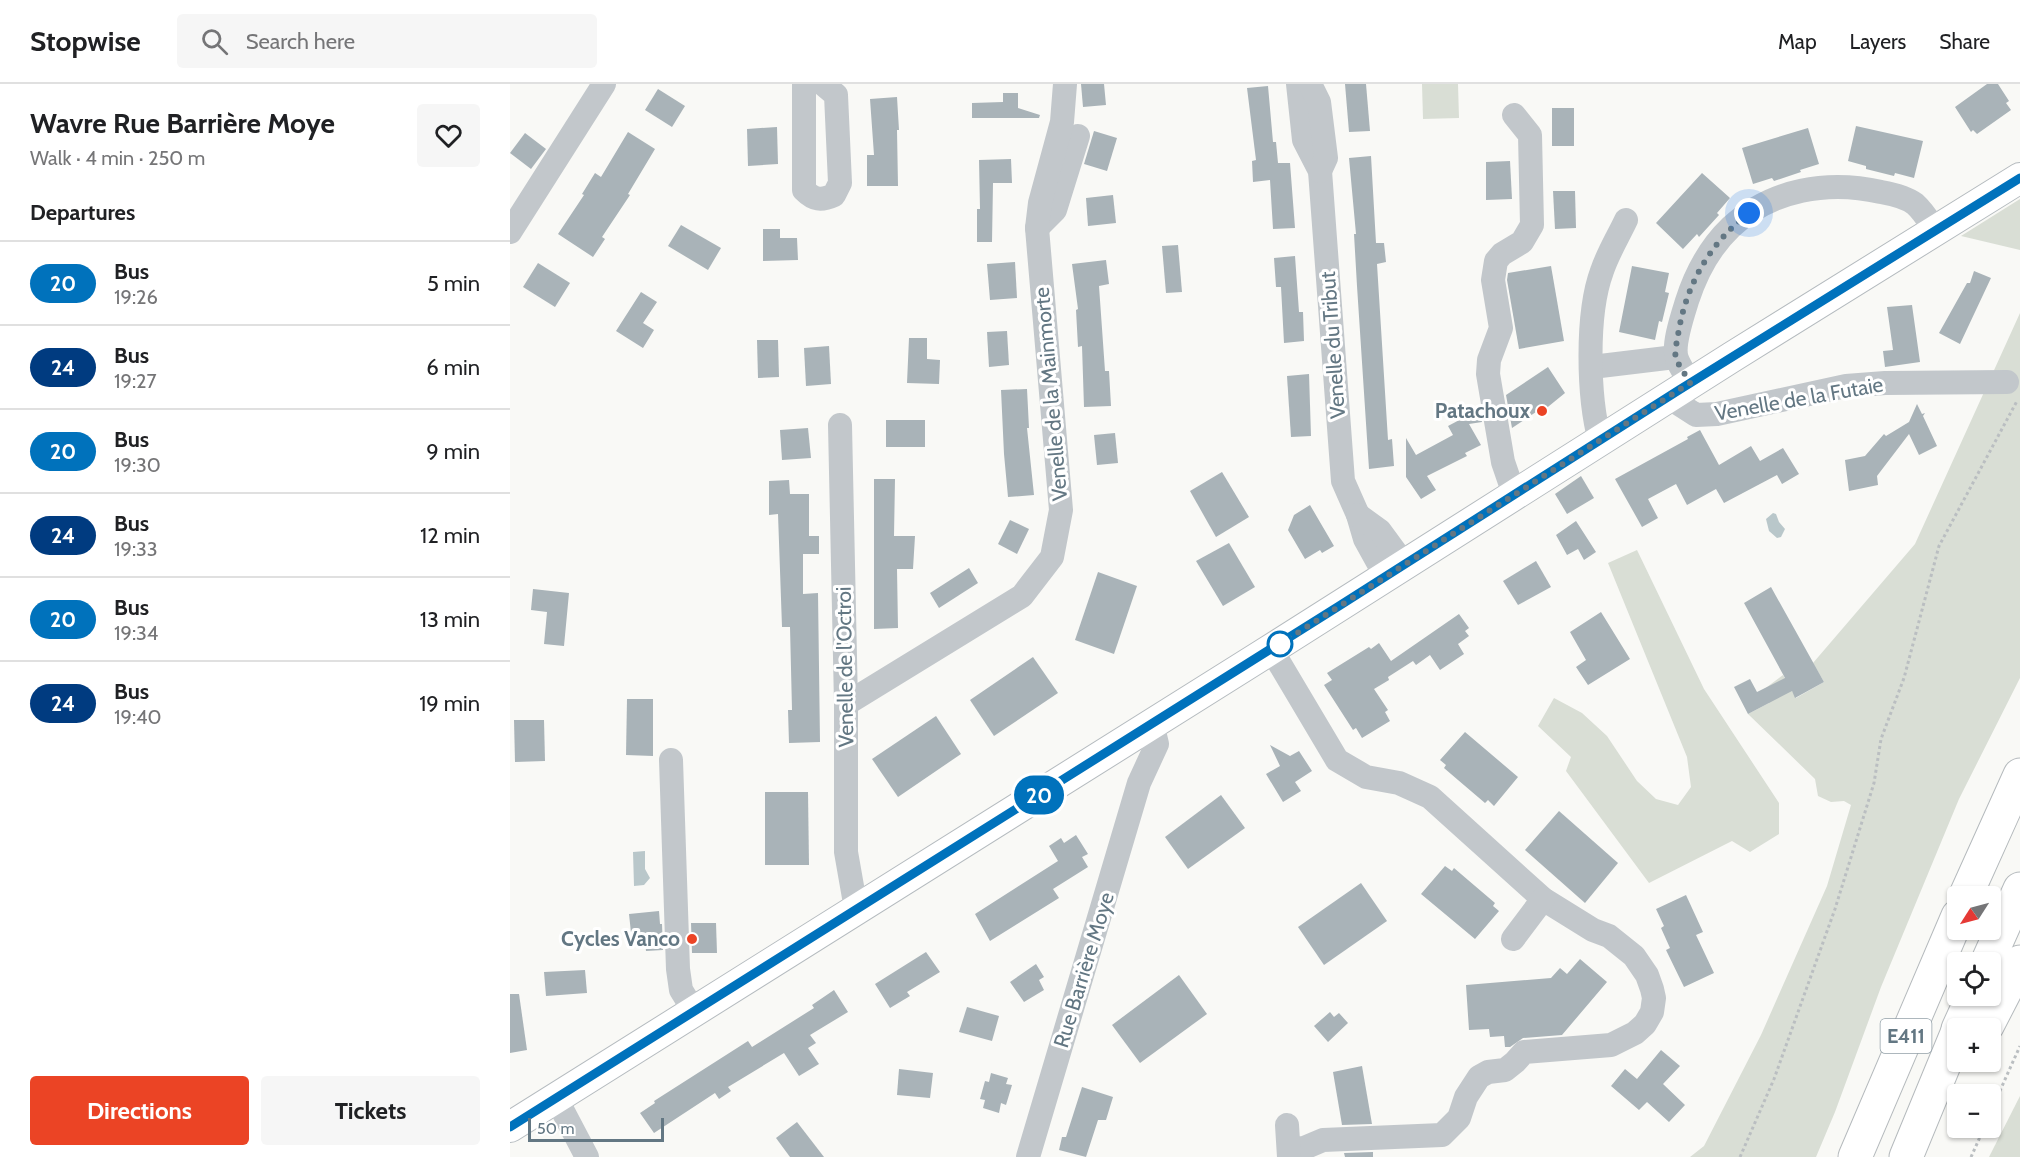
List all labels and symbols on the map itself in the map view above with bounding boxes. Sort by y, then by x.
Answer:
your location [1734,198,1764,228]
street label: Venelle du Tribut [1315,271,1350,420]
street label: Venelle de la Mainmorte [1029,286,1072,502]
street label: Venelle de la Futaie [1713,371,1885,426]
place label: Patachoux [1435,398,1531,423]
marker: Patachoux [1535,404,1549,418]
street label: Venelle de l'Octroi [831,586,858,748]
unlabelled marker [1267,631,1293,657]
line badge: 20 [1012,776,1066,814]
north arrow [1947,886,2001,940]
street label: Rue Barrière Moye [1048,889,1119,1051]
place label: Cycles Vanco [561,926,680,951]
marker: Cycles Vanco [685,932,699,946]
road number: E411 [1880,1019,1932,1053]
scale bar [528,1115,664,1142]

